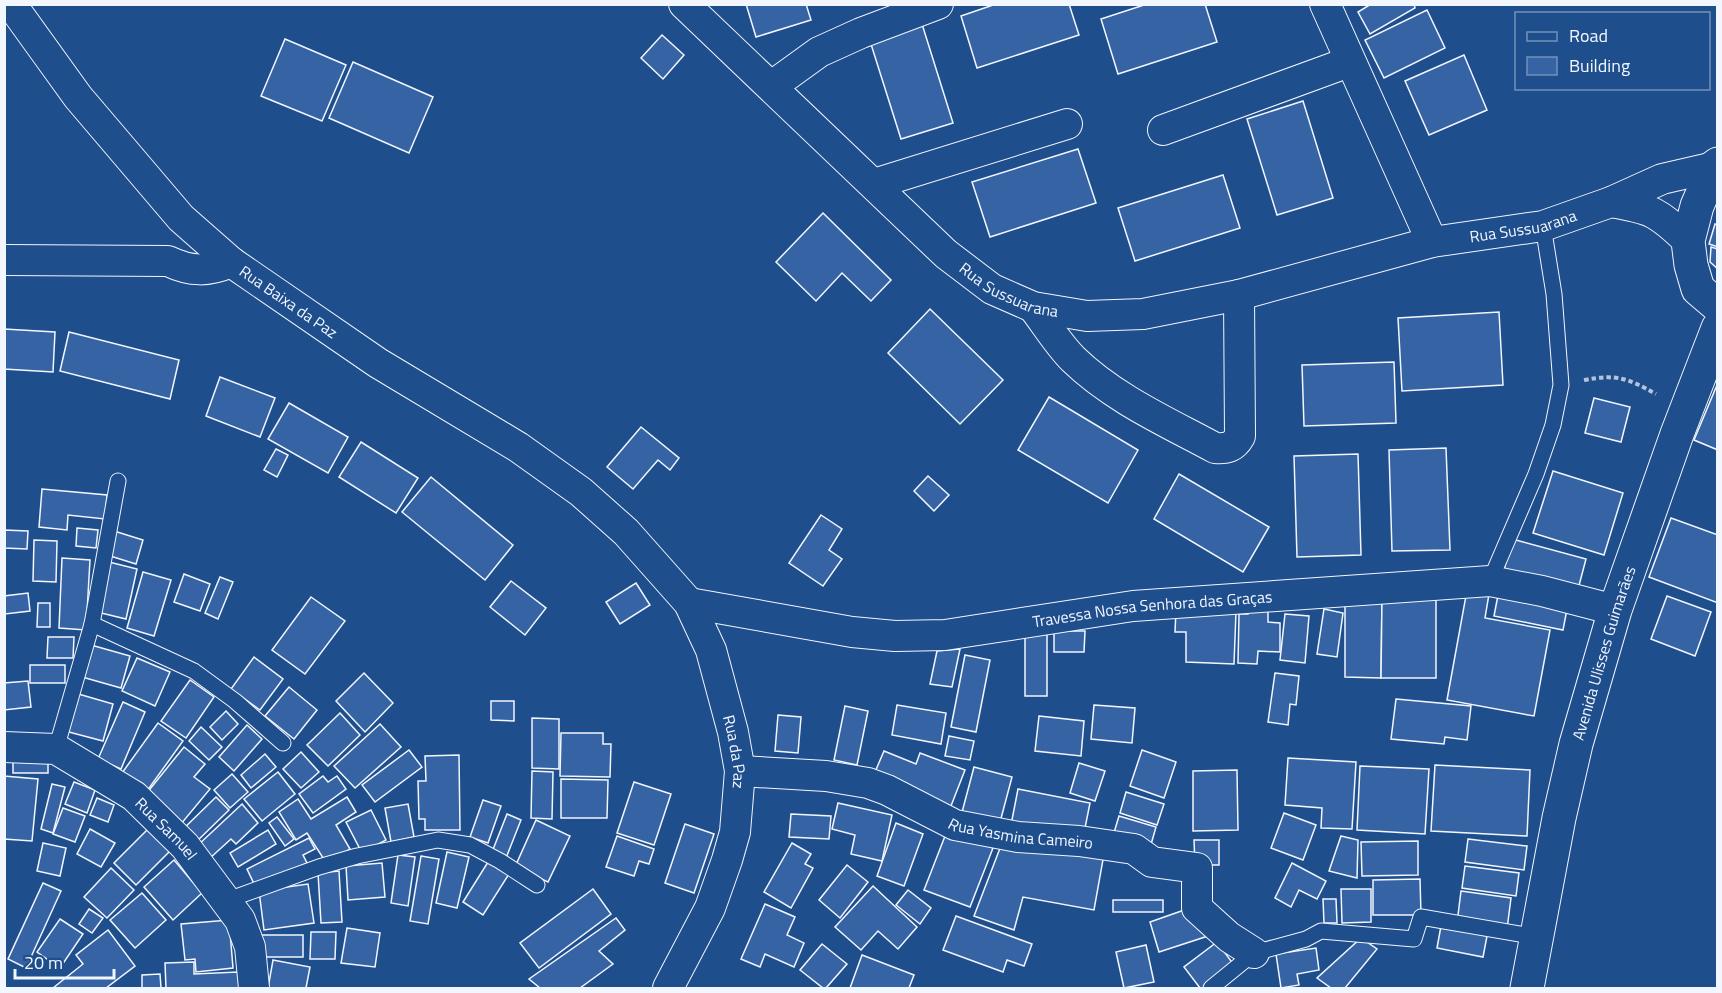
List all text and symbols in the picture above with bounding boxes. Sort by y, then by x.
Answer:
legend [1515,12,1710,90]
text: Road [1569,22,1608,49]
text: Building [1569,52,1630,79]
street label: Rua Sussuarana [1468,203,1580,248]
street label: Rua Sussuarana [954,256,1060,323]
street label: Rua Baixa da Paz [234,259,343,344]
street label: Avenida Ulisses Guimarães [1566,563,1642,743]
street label: Travessa Nossa Senhora das Graças [1031,584,1273,633]
street label: Rua da Paz [717,712,752,790]
street label: Rua Samuel [130,791,203,865]
street label: Rua Yasmina Cameiro [944,811,1095,855]
scale bar [15,942,114,980]
text: 20 m [24,949,63,976]

